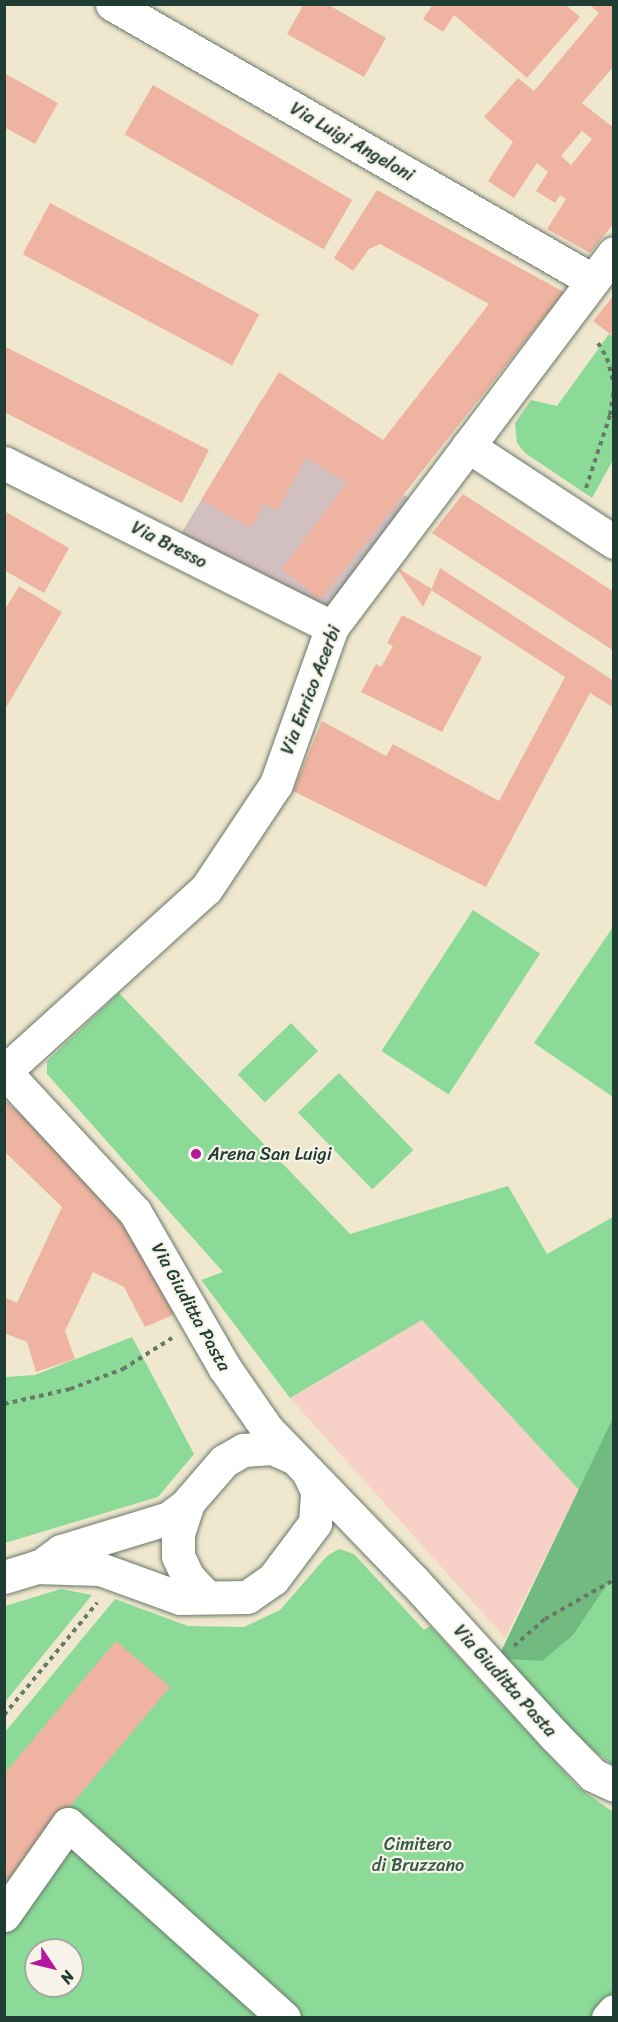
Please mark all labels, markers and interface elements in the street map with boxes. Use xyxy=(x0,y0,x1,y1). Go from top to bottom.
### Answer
street label: Via Luigi Angeloni xyxy=(286,98,418,186)
street label: Via Bresso xyxy=(127,517,211,573)
street label: Via Enrico Acerbi xyxy=(277,623,345,757)
place label: Arena San Luigi xyxy=(208,1143,332,1165)
marker: Arena San Luigi xyxy=(189,1147,203,1161)
street label: Via Giuditta Pasta xyxy=(147,1239,235,1375)
street label: Via Giuditta Pasta xyxy=(449,1620,561,1742)
park label: Cimitero di Bruzzano xyxy=(372,1834,464,1876)
north arrow xyxy=(24,1938,84,1998)
text: N xyxy=(52,1965,83,1990)

